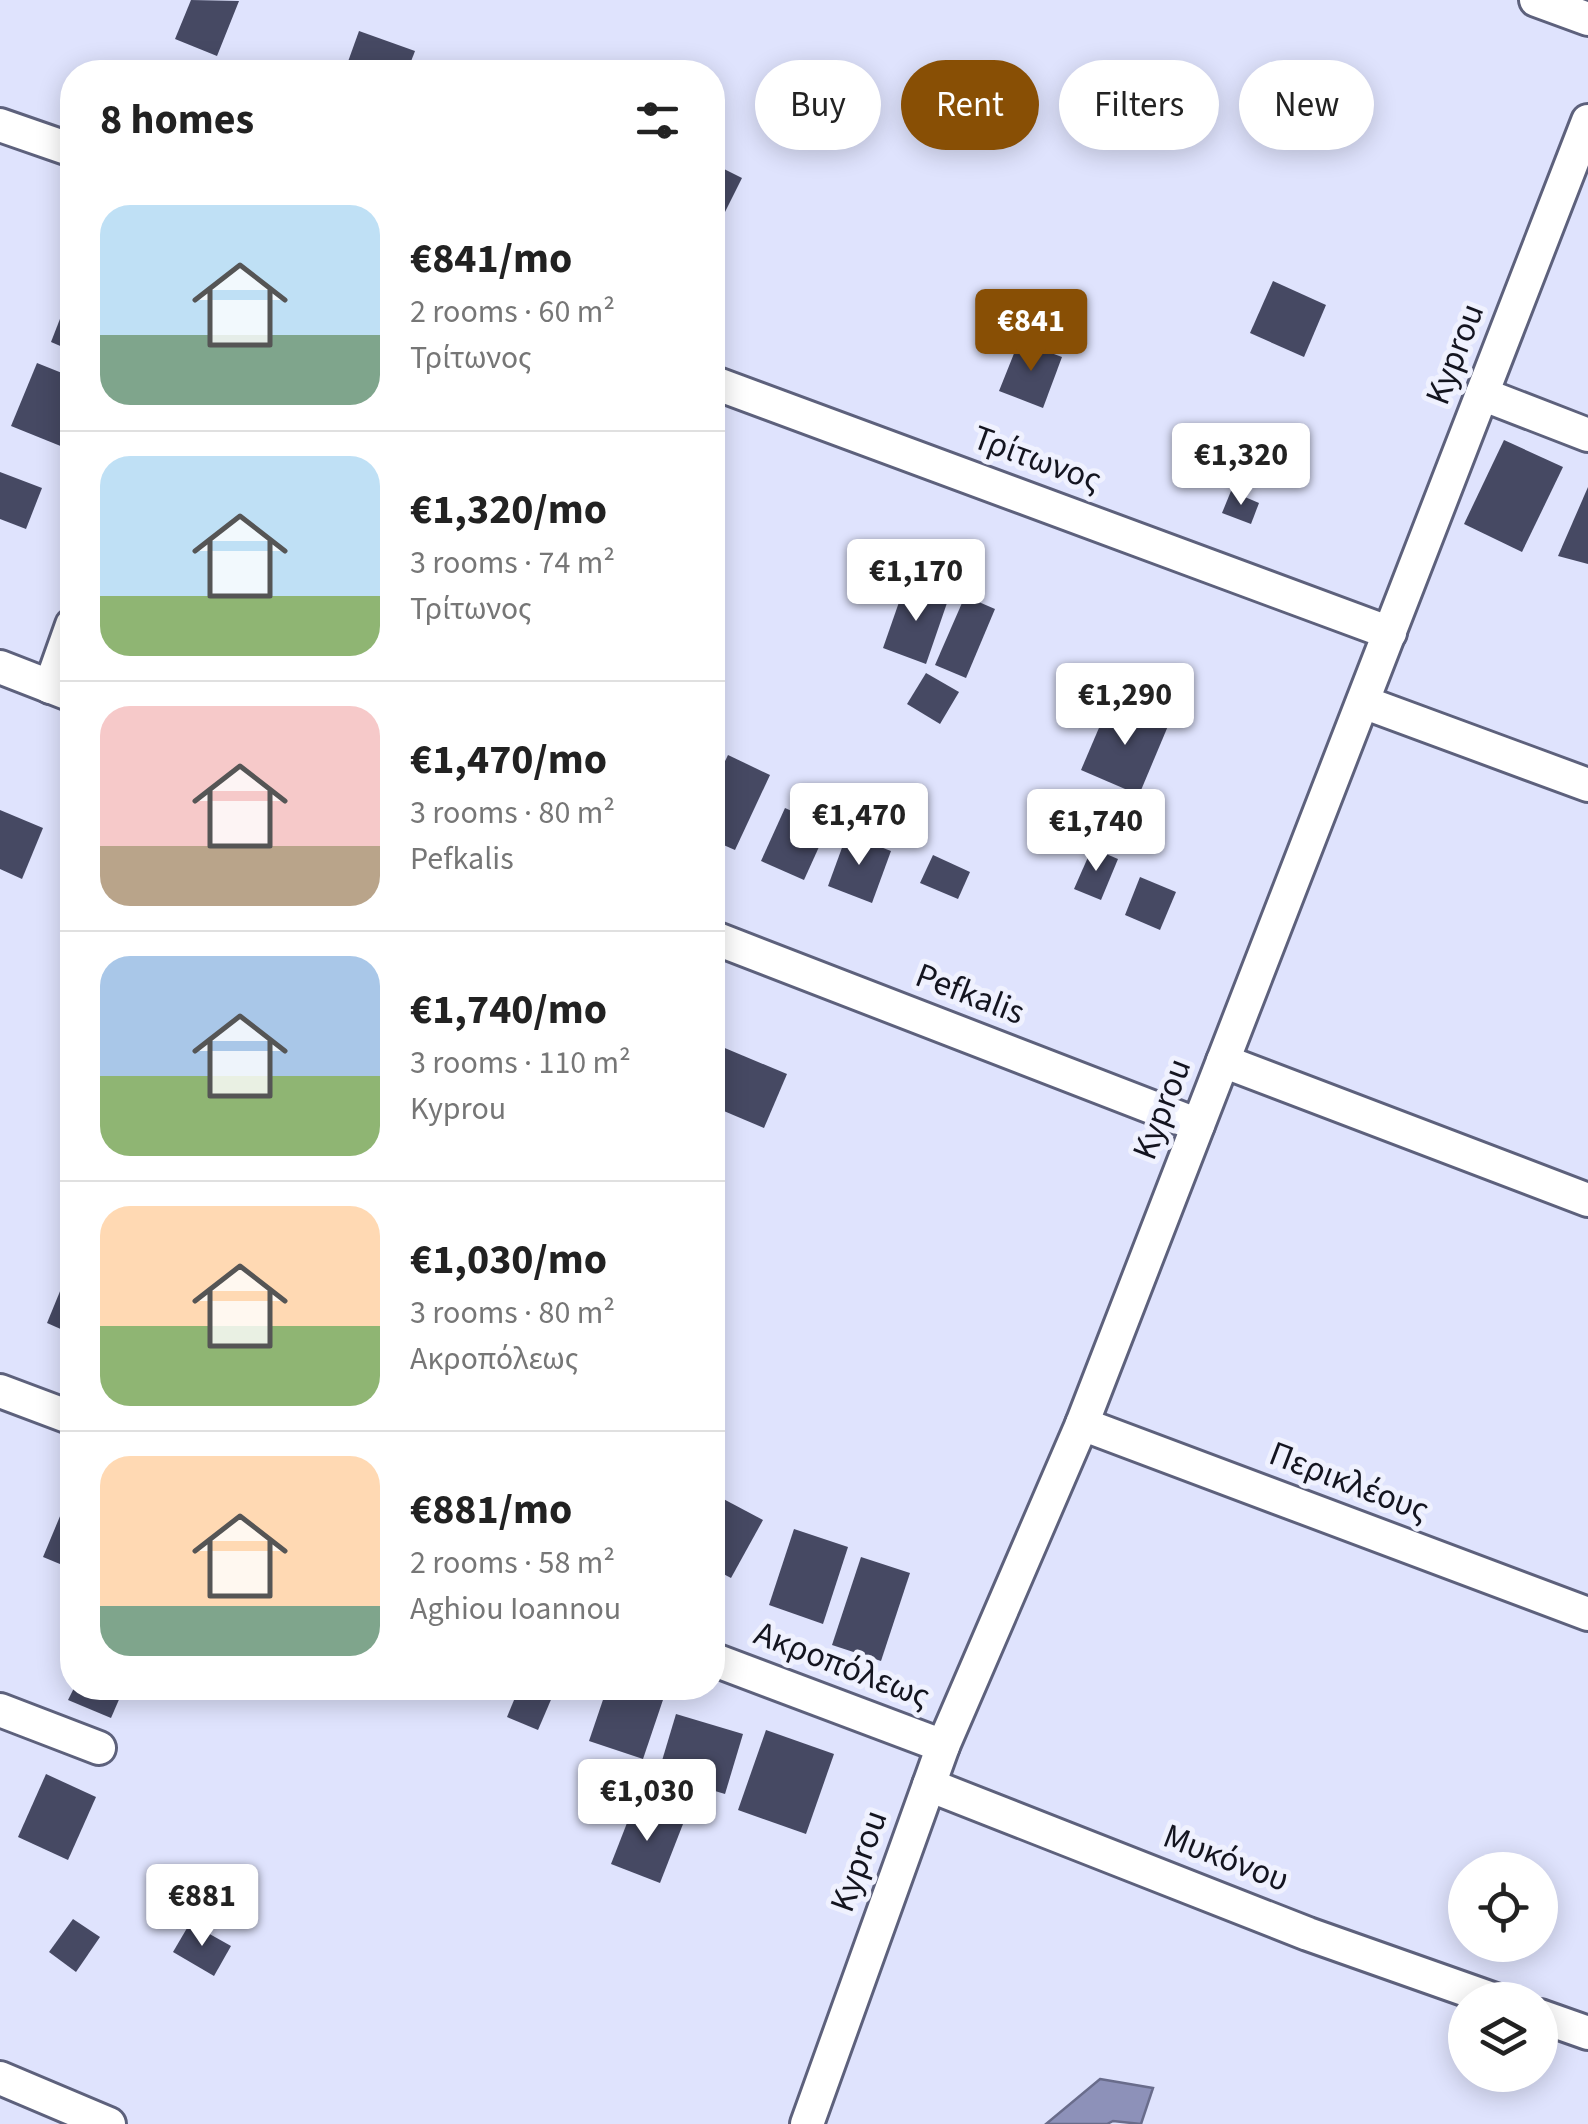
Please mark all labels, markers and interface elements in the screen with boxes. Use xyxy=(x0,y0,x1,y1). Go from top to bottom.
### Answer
chip: Buy xyxy=(755,60,881,150)
chip: Rent xyxy=(901,60,1039,150)
chip: Filters xyxy=(1059,60,1219,150)
chip: New xyxy=(1239,60,1374,150)
text: 8 homes xyxy=(100,90,254,150)
icon: filters xyxy=(630,93,685,148)
text: €841/mo xyxy=(410,229,572,289)
icon: home xyxy=(180,245,300,365)
text: 2 rooms · 60 m² xyxy=(410,289,615,335)
pin: €841 xyxy=(972,289,1090,374)
street label: Kyprou xyxy=(1413,296,1497,412)
text: €841 xyxy=(997,298,1065,344)
text: Τρίτωνος xyxy=(410,335,532,381)
street label: Τρίτωνος xyxy=(966,413,1108,505)
pin: €1,320 xyxy=(1160,423,1322,508)
text: €1,320 xyxy=(1194,432,1288,478)
text: €1,320/mo xyxy=(410,480,607,540)
icon: home xyxy=(180,496,300,616)
pin: €1,170 xyxy=(835,539,997,624)
text: 3 rooms · 74 m² xyxy=(410,540,615,586)
text: €1,170 xyxy=(869,548,963,594)
text: Τρίτωνος xyxy=(410,586,532,632)
pin: €1,290 xyxy=(1044,663,1206,748)
text: €1,290 xyxy=(1078,672,1172,718)
text: €1,470/mo xyxy=(410,730,607,790)
icon: home xyxy=(180,746,300,866)
pin: €1,470 xyxy=(778,783,940,868)
pin: €1,740 xyxy=(1015,789,1177,874)
text: 3 rooms · 80 m² xyxy=(410,790,615,836)
text: €1,470 xyxy=(812,792,906,838)
text: €1,740 xyxy=(1049,798,1143,844)
text: Pefkalis xyxy=(410,836,514,882)
street label: Pefkalis xyxy=(908,950,1032,1038)
text: €1,740/mo xyxy=(410,980,607,1040)
icon: home xyxy=(180,996,300,1116)
text: 3 rooms · 110 m² xyxy=(410,1040,631,1086)
street label: Kyprou xyxy=(1120,1051,1204,1167)
text: Kyprou xyxy=(410,1086,506,1132)
text: €1,030/mo xyxy=(410,1230,607,1290)
icon: home xyxy=(180,1246,300,1366)
text: 3 rooms · 80 m² xyxy=(410,1290,615,1336)
text: Ακροπόλεως xyxy=(410,1336,579,1382)
street label: Περικλέους xyxy=(1262,1429,1436,1535)
text: €881/mo xyxy=(410,1480,572,1540)
icon: home xyxy=(180,1496,300,1616)
text: 2 rooms · 58 m² xyxy=(410,1540,615,1586)
text: Aghiou Ioannou xyxy=(410,1586,621,1632)
street label: Ακροπόλεως xyxy=(747,1609,937,1721)
pin: €1,030 xyxy=(566,1759,728,1844)
text: €1,030 xyxy=(600,1768,694,1814)
street label: Kyprou xyxy=(818,1803,900,1919)
street label: Μυκόνου xyxy=(1156,1811,1296,1905)
map controls xyxy=(1448,1852,1558,2092)
button: locate xyxy=(1448,1852,1558,1962)
pin: €881 xyxy=(143,1864,261,1949)
text: €881 xyxy=(168,1873,236,1919)
button: layers xyxy=(1448,1982,1558,2092)

